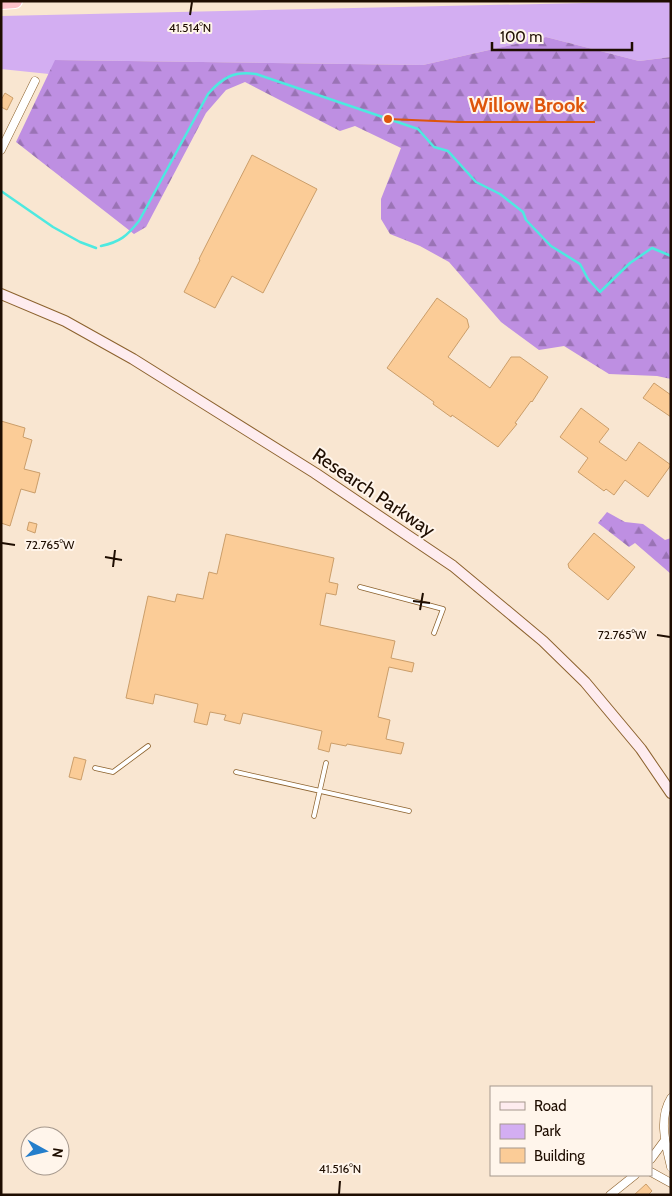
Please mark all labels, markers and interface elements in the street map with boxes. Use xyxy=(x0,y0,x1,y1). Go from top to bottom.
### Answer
text: 41.514°N xyxy=(169,20,211,35)
scale bar xyxy=(492,20,632,52)
text: 100 m xyxy=(500,28,542,46)
callout: Willow Brook xyxy=(459,87,595,122)
text: Willow Brook xyxy=(469,93,585,117)
street label: Research Parkway xyxy=(308,443,440,542)
text: 72.765°W xyxy=(26,537,75,552)
text: 72.765°W xyxy=(598,627,647,642)
legend xyxy=(490,1086,652,1176)
text: Road xyxy=(534,1097,567,1115)
text: Park xyxy=(534,1122,561,1140)
north arrow xyxy=(20,1126,70,1176)
text: N xyxy=(48,1147,67,1159)
text: Building xyxy=(534,1147,585,1165)
text: 41.516°N xyxy=(319,1161,361,1176)

